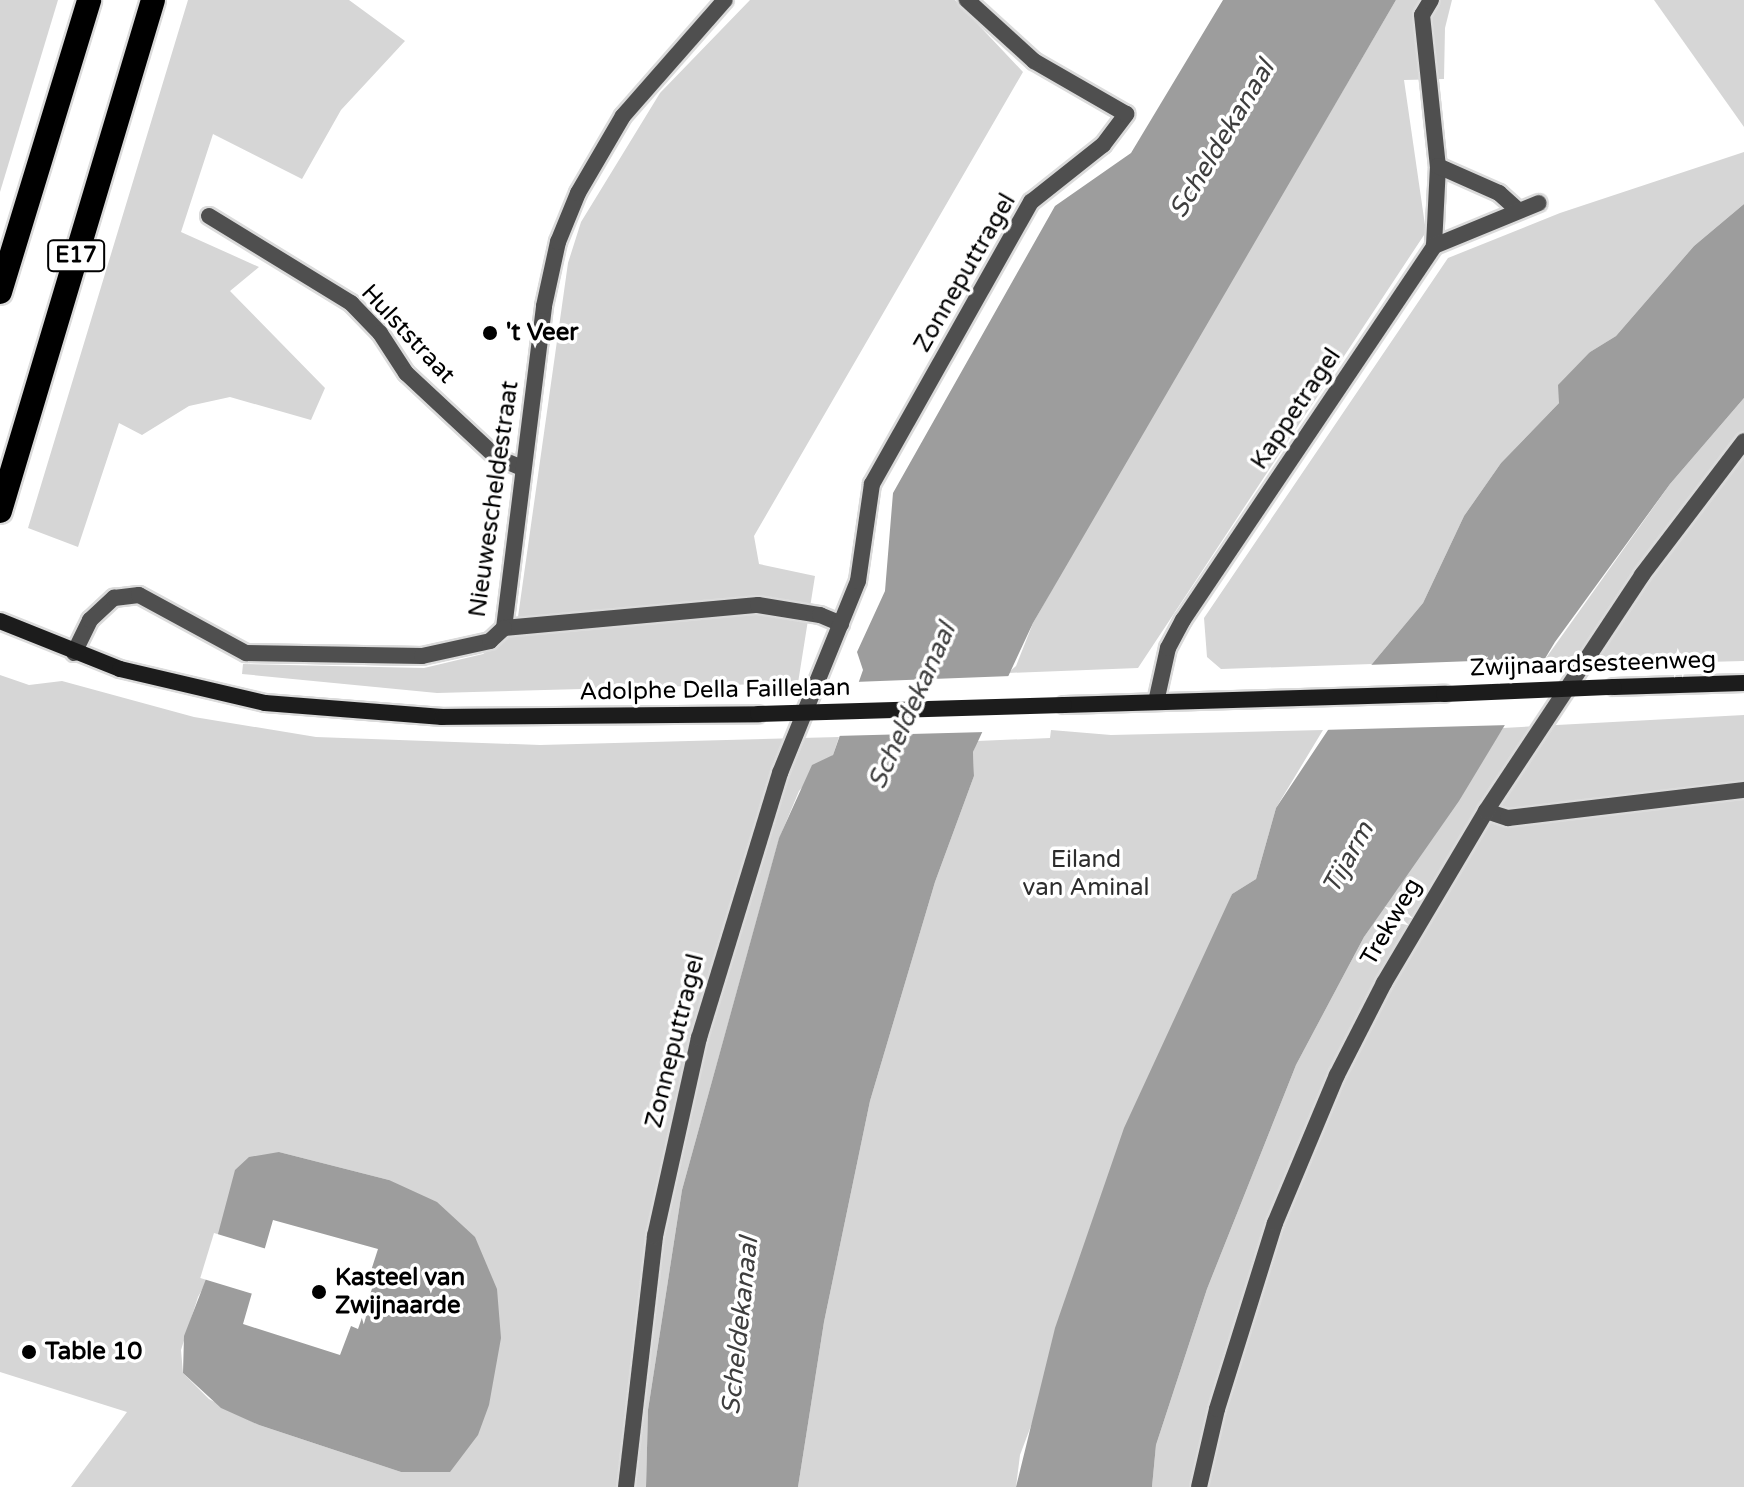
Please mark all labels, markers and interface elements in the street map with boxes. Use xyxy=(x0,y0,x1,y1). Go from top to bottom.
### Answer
water label: Scheldekanaal xyxy=(1163,55,1281,223)
street label: Zonneputtragel xyxy=(908,189,1022,357)
road number: E17 xyxy=(46,238,106,274)
street label: Hulststraat xyxy=(355,279,461,389)
place label: 't Veer xyxy=(506,319,578,347)
marker: 't Veer xyxy=(481,324,499,342)
street label: Kappetragel xyxy=(1245,343,1347,475)
street label: Nieuwescheldestraat xyxy=(463,379,525,619)
water label: Scheldekanaal xyxy=(862,618,962,794)
street label: Zwijnaardsesteenweg xyxy=(1469,645,1717,683)
street label: Adolphe Della Faillelaan xyxy=(579,673,851,707)
water label: Tijarm xyxy=(1316,817,1380,899)
park label: Eiland van Aminal xyxy=(1023,846,1149,902)
street label: Trekweg xyxy=(1354,873,1428,971)
street label: Zonneputtragel xyxy=(639,951,711,1131)
water label: Scheldekanaal xyxy=(715,1236,765,1416)
place label: Kasteel van Zwijnaarde xyxy=(335,1264,465,1320)
marker: Kasteel van Zwijnaarde xyxy=(310,1283,328,1301)
place label: Table 10 xyxy=(45,1338,142,1366)
marker: Table 10 xyxy=(20,1343,38,1361)

